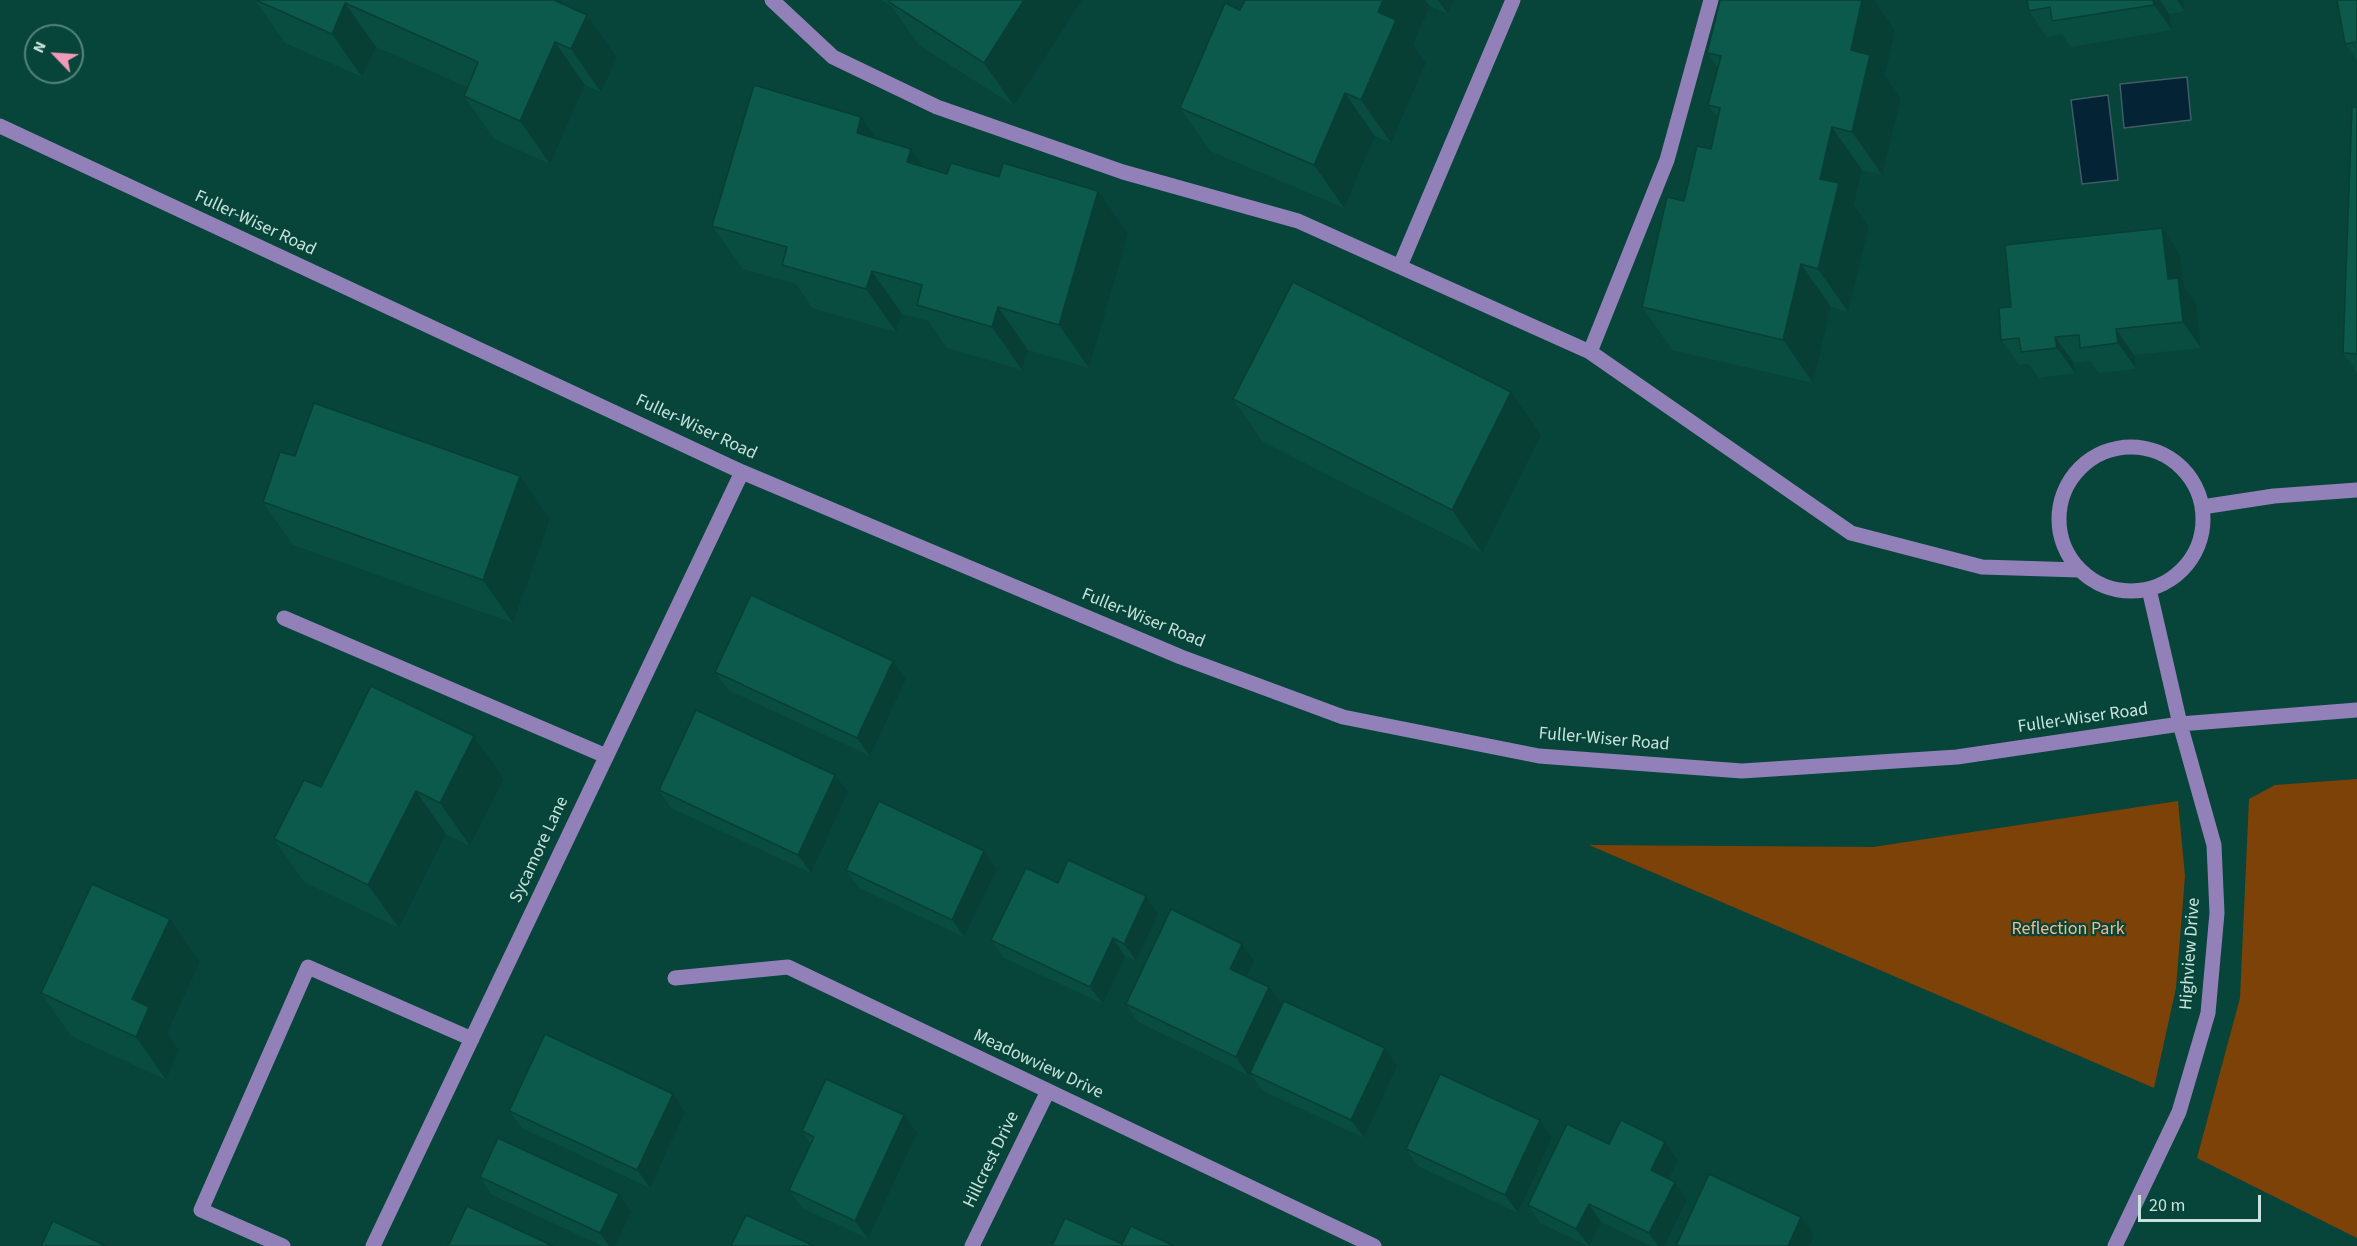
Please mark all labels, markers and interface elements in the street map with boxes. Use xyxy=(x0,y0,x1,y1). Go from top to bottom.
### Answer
north arrow xyxy=(24,24,84,84)
text: N xyxy=(27,38,52,57)
street label: Fuller-Wiser Road xyxy=(191,186,319,262)
street label: Fuller-Wiser Road xyxy=(632,390,760,466)
street label: Fuller-Wiser Road xyxy=(1078,584,1208,654)
street label: Fuller-Wiser Road xyxy=(2017,699,2149,739)
street label: Fuller-Wiser Road xyxy=(1538,724,1670,756)
street label: Sycamore Lane xyxy=(506,793,574,907)
street label: Highview Drive xyxy=(2176,897,2206,1011)
park label: Reflection Park xyxy=(2011,919,2125,941)
street label: Meadowview Drive xyxy=(970,1025,1106,1105)
street label: Hillcrest Drive xyxy=(959,1108,1025,1212)
scale bar xyxy=(2141,1183,2264,1221)
text: 20 m xyxy=(2149,1193,2185,1218)

